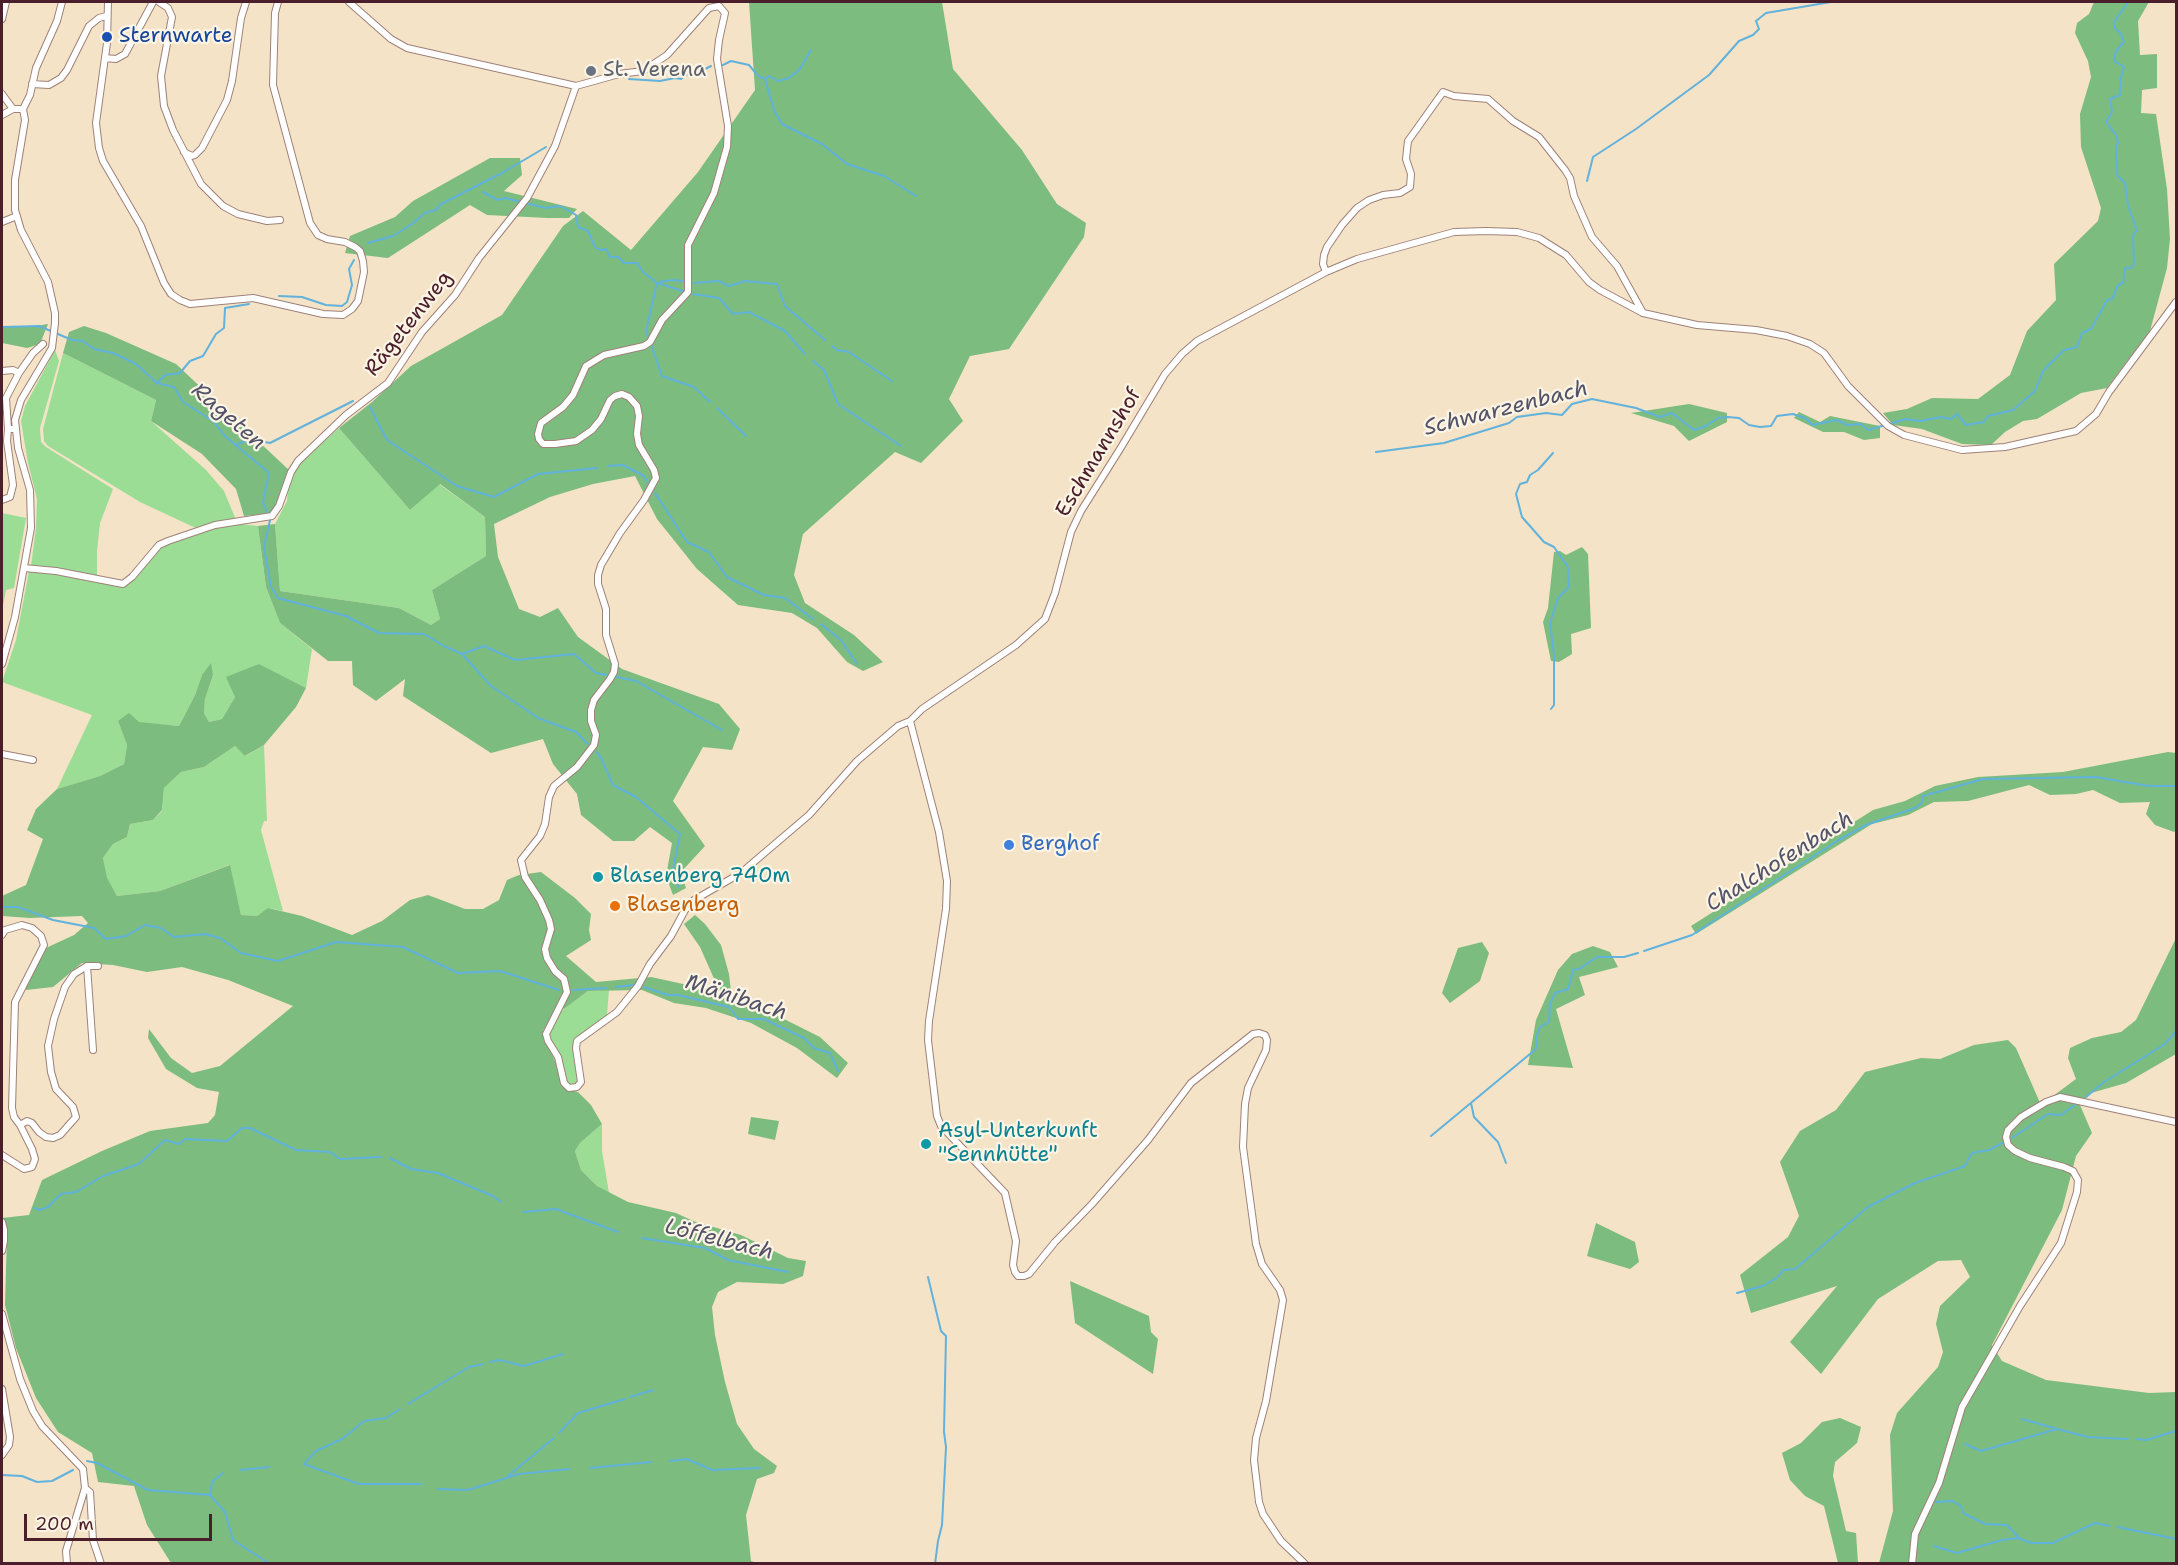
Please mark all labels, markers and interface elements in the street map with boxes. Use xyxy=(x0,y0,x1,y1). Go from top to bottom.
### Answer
place label: Sternwarte xyxy=(119,24,233,50)
marker: Sternwarte xyxy=(100,30,114,44)
place label: St. Verena xyxy=(603,58,706,84)
marker: St. Verena xyxy=(584,64,598,78)
street label: Rägetenweg xyxy=(360,266,458,382)
water label: Schwarzenbach xyxy=(1421,376,1591,442)
water label: Rageten xyxy=(186,378,270,456)
street label: Eschmannshof xyxy=(1051,384,1147,522)
water label: Chalchofenbach xyxy=(1701,806,1859,918)
place label: Berghof xyxy=(1021,832,1100,858)
marker: Berghof xyxy=(1002,838,1016,852)
place label: Blasenberg 740m xyxy=(610,864,790,890)
marker: Blasenberg 740m xyxy=(591,870,605,884)
place label: Blasenberg xyxy=(627,893,739,919)
marker: Blasenberg xyxy=(608,899,622,913)
water label: Mänibach xyxy=(682,969,790,1027)
place label: Asyl-Unterkunft "Sennhütte" xyxy=(938,1119,1098,1169)
marker: Asyl-Unterkunft "Sennhütte" xyxy=(919,1137,933,1151)
water label: Löffelbach xyxy=(662,1214,776,1266)
scale bar xyxy=(27,1502,214,1540)
text: 200 m xyxy=(35,1512,94,1536)

